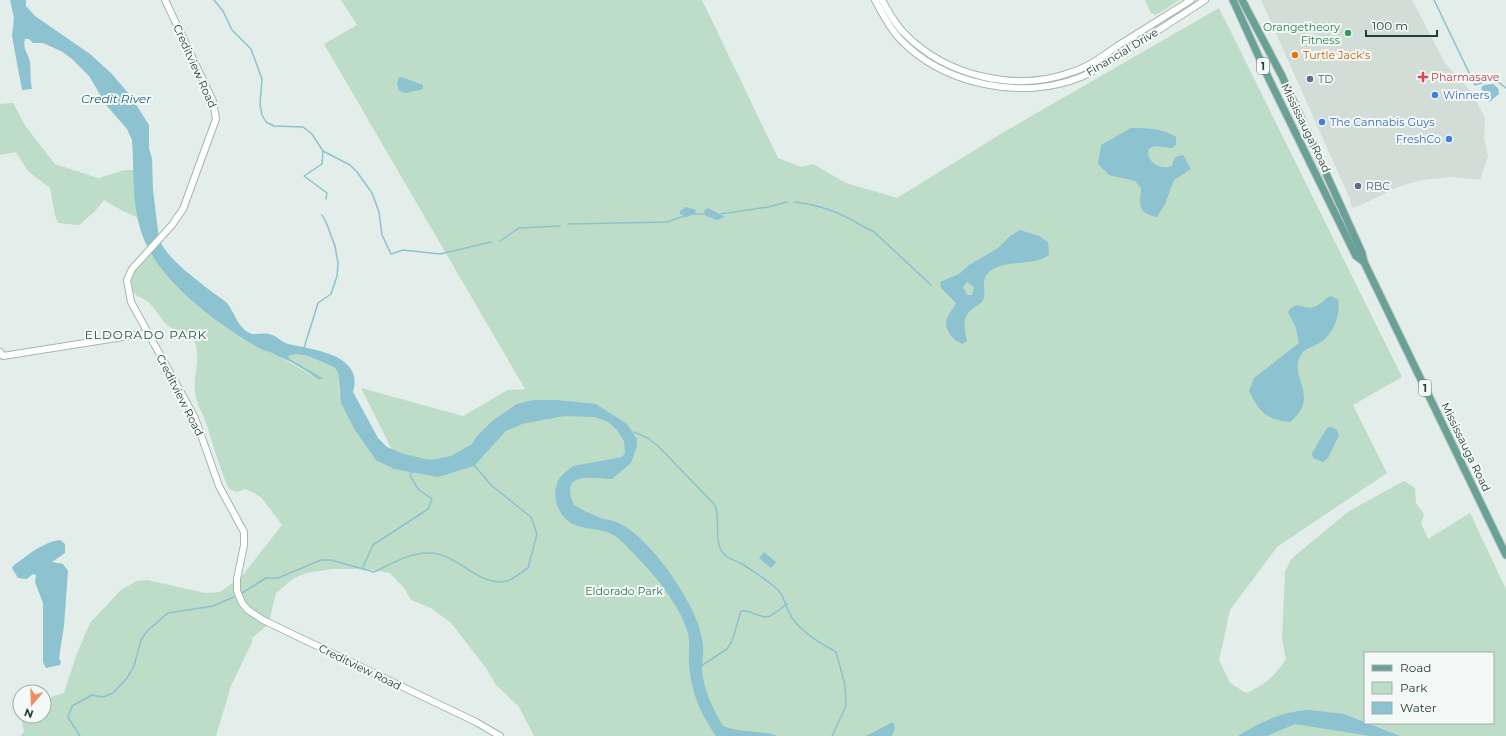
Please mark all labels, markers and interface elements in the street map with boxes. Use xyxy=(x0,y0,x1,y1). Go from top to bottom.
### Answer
scale bar xyxy=(1366,12,1437,38)
text: 100 m xyxy=(1372,18,1408,33)
place label: Orangetheory Fitness xyxy=(1263,20,1341,47)
street label: Creditview Road xyxy=(170,22,220,110)
street label: Financial Drive xyxy=(1083,25,1161,79)
marker: Orangetheory Fitness xyxy=(1343,28,1353,38)
place label: Turtle Jack's xyxy=(1303,48,1371,62)
marker: Turtle Jack's xyxy=(1290,50,1300,60)
road number: 1 xyxy=(1257,58,1269,74)
place label: Pharmasave xyxy=(1431,70,1500,84)
place label: TD xyxy=(1318,72,1333,86)
marker: Pharmasave xyxy=(1418,72,1428,82)
marker: TD xyxy=(1305,74,1315,84)
street label: Mississauga Road xyxy=(1278,81,1334,175)
place label: Winners xyxy=(1443,88,1490,102)
marker: Winners xyxy=(1430,90,1440,100)
water label: Credit River xyxy=(81,91,151,106)
place label: The Cannabis Guys xyxy=(1330,115,1435,129)
marker: The Cannabis Guys xyxy=(1317,117,1327,127)
place label: FreshCo xyxy=(1396,132,1441,146)
marker: FreshCo xyxy=(1444,134,1454,144)
place label: RBC xyxy=(1366,179,1390,193)
marker: RBC xyxy=(1353,181,1363,191)
district label: ELDORADO PARK xyxy=(85,327,207,342)
street label: Creditview Road xyxy=(153,352,207,438)
road number: 1 xyxy=(1419,380,1431,396)
street label: Mississauga Road xyxy=(1438,400,1494,494)
park label: Eldorado Park xyxy=(585,584,663,598)
street label: Creditview Road xyxy=(316,641,404,693)
legend xyxy=(1364,652,1494,724)
text: Road xyxy=(1400,660,1431,675)
text: Park xyxy=(1400,680,1428,695)
north arrow xyxy=(12,684,52,724)
text: Water xyxy=(1400,700,1437,715)
text: N xyxy=(22,705,35,722)

